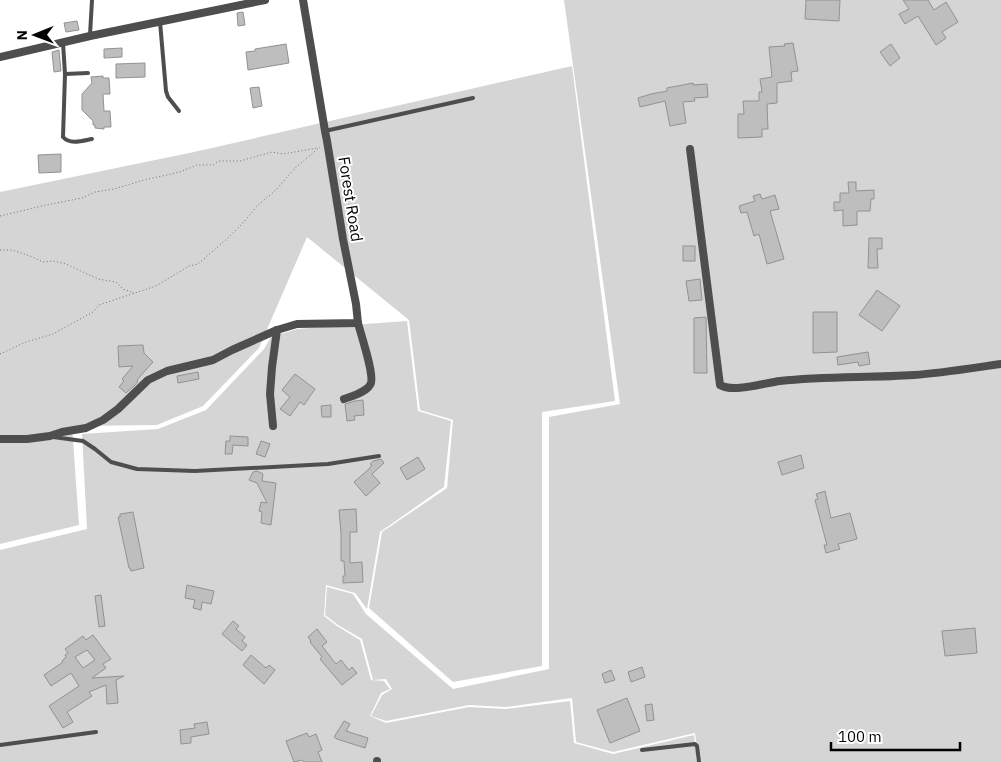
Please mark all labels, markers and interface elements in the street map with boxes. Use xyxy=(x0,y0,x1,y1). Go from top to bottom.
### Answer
north arrow xyxy=(10,10,60,60)
text: N xyxy=(13,30,31,40)
street label: Forest Road xyxy=(334,155,368,243)
scale bar xyxy=(831,720,960,752)
text: 100 m xyxy=(838,727,882,746)

